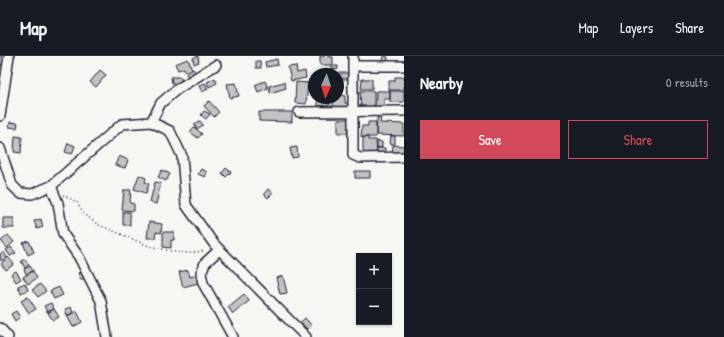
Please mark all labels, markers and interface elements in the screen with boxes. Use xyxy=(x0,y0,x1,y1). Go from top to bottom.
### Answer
text: Map xyxy=(20,15,47,41)
text: Map xyxy=(578,18,598,37)
text: Layers xyxy=(620,18,653,37)
text: Share xyxy=(675,18,704,37)
north arrow xyxy=(308,68,344,104)
text: Nearby xyxy=(420,71,463,94)
text: 0 results xyxy=(666,73,708,91)
button: Save xyxy=(420,120,560,159)
button: Share xyxy=(568,120,708,159)
map controls xyxy=(356,253,392,325)
button: + xyxy=(356,253,392,289)
button: − xyxy=(356,289,392,325)

